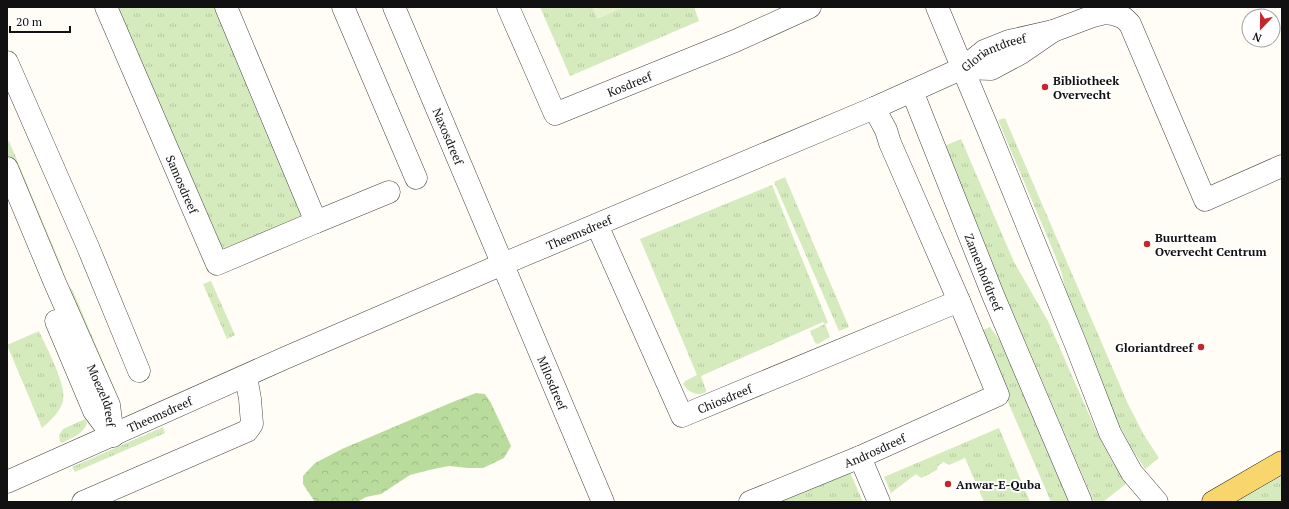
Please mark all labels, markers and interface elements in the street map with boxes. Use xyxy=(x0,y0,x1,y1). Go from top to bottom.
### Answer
scale bar xyxy=(10,8,70,34)
north arrow xyxy=(1241,8,1281,48)
text: 20 m xyxy=(16,14,43,29)
text: N xyxy=(1250,29,1264,45)
street label: Gloriantdreef xyxy=(958,30,1028,74)
street label: Kosdreef xyxy=(605,68,654,100)
place label: Bibliotheek Overvecht xyxy=(1053,73,1119,102)
marker: Bibliotheek Overvecht xyxy=(1040,82,1050,92)
street label: Naxosdreef xyxy=(430,105,467,167)
street label: Samosdreef xyxy=(163,153,202,217)
street label: Theemsdreef xyxy=(544,211,615,253)
place label: Buurtteam Overvecht Centrum xyxy=(1155,230,1267,259)
street label: Zamenhofdreef xyxy=(962,231,1007,314)
marker: Buurtteam Overvecht Centrum xyxy=(1142,239,1152,249)
place label: Gloriantdreef xyxy=(1115,340,1195,355)
marker: Gloriantdreef xyxy=(1196,342,1206,352)
street label: Milosdreef xyxy=(535,354,571,413)
street label: Moezeldreef xyxy=(84,362,119,429)
street label: Chiosdreef xyxy=(695,380,755,416)
street label: Theemsdreef xyxy=(125,393,195,435)
street label: Androsdreef xyxy=(842,430,909,470)
place label: Anwar-E-Quba xyxy=(956,477,1041,492)
marker: Anwar-E-Quba xyxy=(943,479,953,489)

